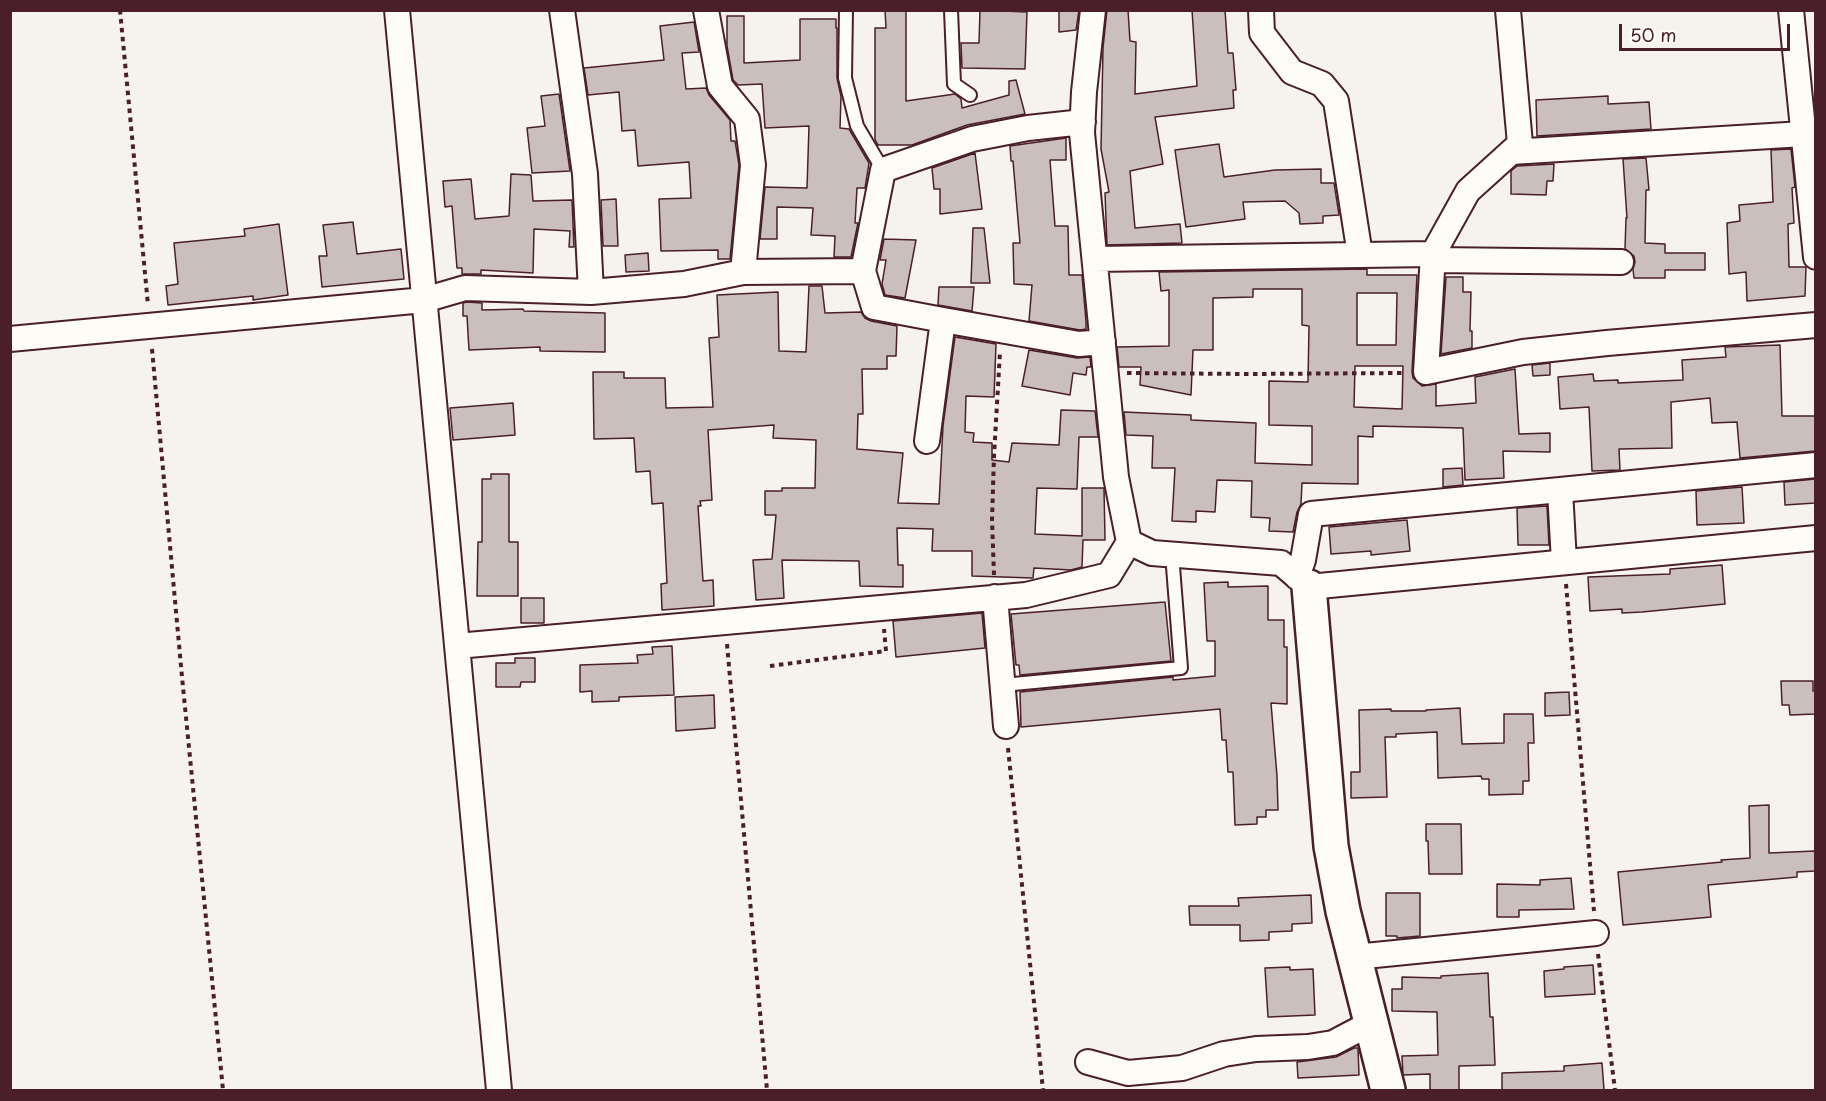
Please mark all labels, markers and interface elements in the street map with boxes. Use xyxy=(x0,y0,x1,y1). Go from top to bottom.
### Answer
scale bar xyxy=(1622,12,1793,50)
text: 50 m xyxy=(1630,21,1677,48)

